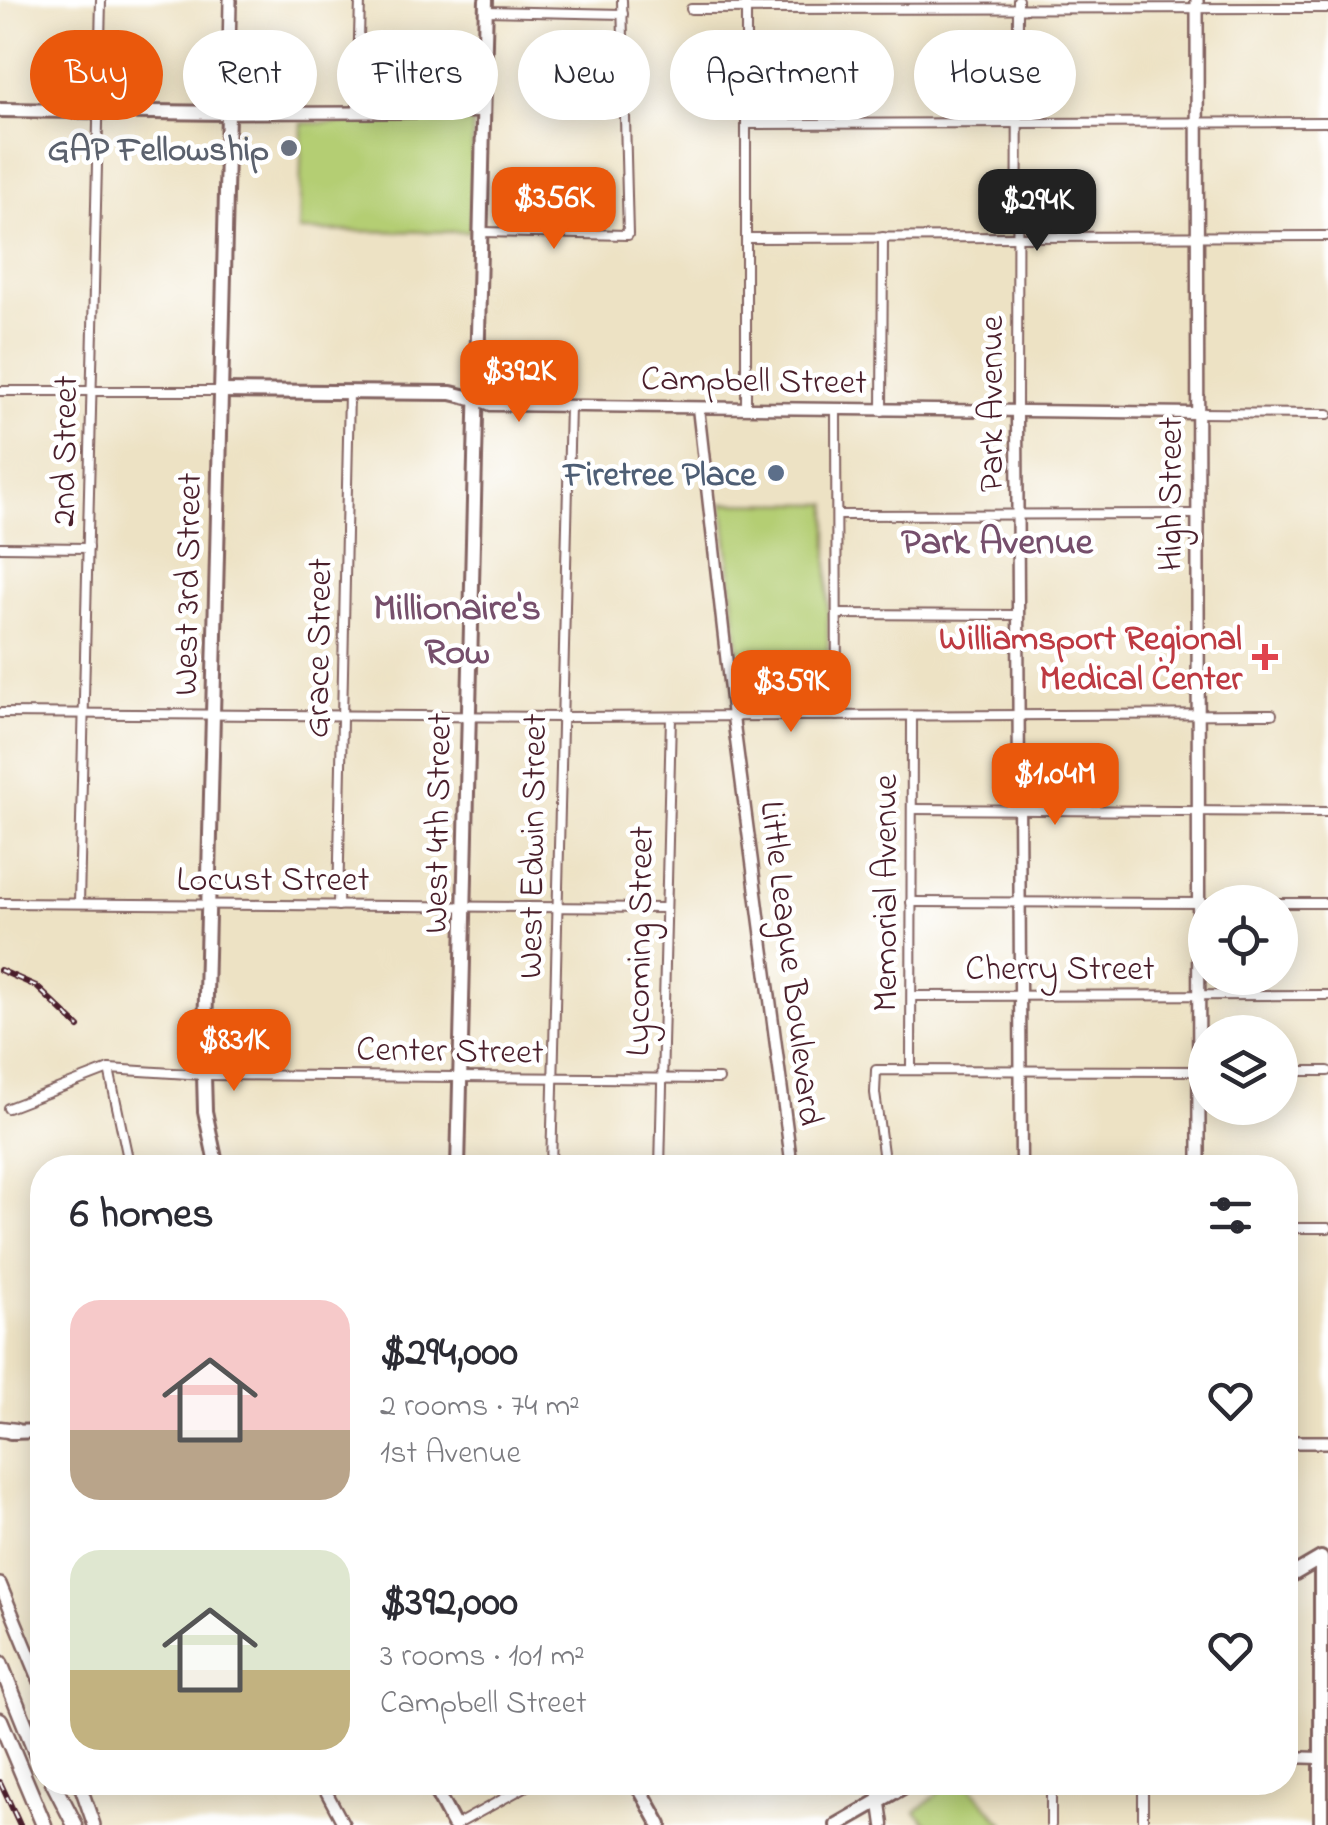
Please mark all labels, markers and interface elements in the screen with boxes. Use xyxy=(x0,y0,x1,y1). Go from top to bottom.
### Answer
chip: Buy xyxy=(30,30,163,120)
chip: Rent xyxy=(183,30,317,120)
chip: Filters xyxy=(337,30,498,120)
chip: New xyxy=(518,30,650,120)
chip: Apartment xyxy=(670,30,894,120)
chip: House xyxy=(914,30,1076,120)
place label: GAP Fellowship xyxy=(48,126,269,177)
marker: GAP Fellowship xyxy=(278,137,300,159)
pin: $356K xyxy=(484,167,624,252)
pin: $294K xyxy=(967,169,1107,254)
text: $356K xyxy=(514,176,594,223)
text: $294K xyxy=(1000,178,1074,225)
street label: Park Avenue xyxy=(968,315,1019,492)
pin: $392K xyxy=(449,340,589,425)
text: $392K xyxy=(482,349,556,396)
street label: Campbell Street xyxy=(640,355,868,410)
street label: 2nd Street xyxy=(40,375,93,527)
street label: High Street xyxy=(1147,416,1198,571)
place label: Firetree Place xyxy=(562,451,757,502)
marker: Firetree Place xyxy=(765,462,787,484)
street label: West 3rd Street xyxy=(162,472,217,696)
district label: Park Avenue xyxy=(901,516,1094,572)
street label: Grace Street xyxy=(293,557,348,738)
district label: Millionaire's Row xyxy=(373,582,541,682)
place label: Williamsport Regional Medical Center xyxy=(939,615,1243,706)
marker: Williamsport Regional Medical Center xyxy=(1252,644,1278,670)
pin: $359K xyxy=(721,650,861,735)
text: $359K xyxy=(753,659,829,706)
street label: West 4th Street xyxy=(412,712,467,934)
street label: West Edwin Street xyxy=(507,713,562,979)
pin: $1.04M xyxy=(974,743,1136,828)
text: $1.04M xyxy=(1014,752,1096,799)
street label: Memorial Avenue xyxy=(862,774,913,1012)
street label: Little League Boulevard xyxy=(744,798,835,1129)
street label: Lycoming Street xyxy=(614,825,669,1057)
street label: Locust Street xyxy=(176,856,370,907)
map controls xyxy=(1188,885,1298,1125)
button: locate xyxy=(1188,885,1298,995)
street label: Cherry Street xyxy=(965,945,1155,996)
pin: $831K xyxy=(164,1009,304,1094)
button: layers xyxy=(1188,1015,1298,1125)
text: $831K xyxy=(199,1018,269,1065)
street label: Center Street xyxy=(356,1025,544,1080)
text: 6 homes xyxy=(70,1185,214,1246)
icon: filters xyxy=(1203,1188,1258,1243)
text: $294,000 xyxy=(380,1323,518,1384)
icon: home xyxy=(150,1340,270,1460)
icon: heart xyxy=(1203,1373,1258,1428)
text: 2 rooms · 74 m² xyxy=(380,1384,580,1431)
text: 1st Avenue xyxy=(380,1431,521,1478)
text: $392,000 xyxy=(380,1573,518,1634)
icon: home xyxy=(150,1590,270,1710)
icon: heart xyxy=(1203,1623,1258,1678)
text: 3 rooms · 101 m² xyxy=(380,1634,585,1681)
text: Campbell Street xyxy=(380,1681,587,1728)

